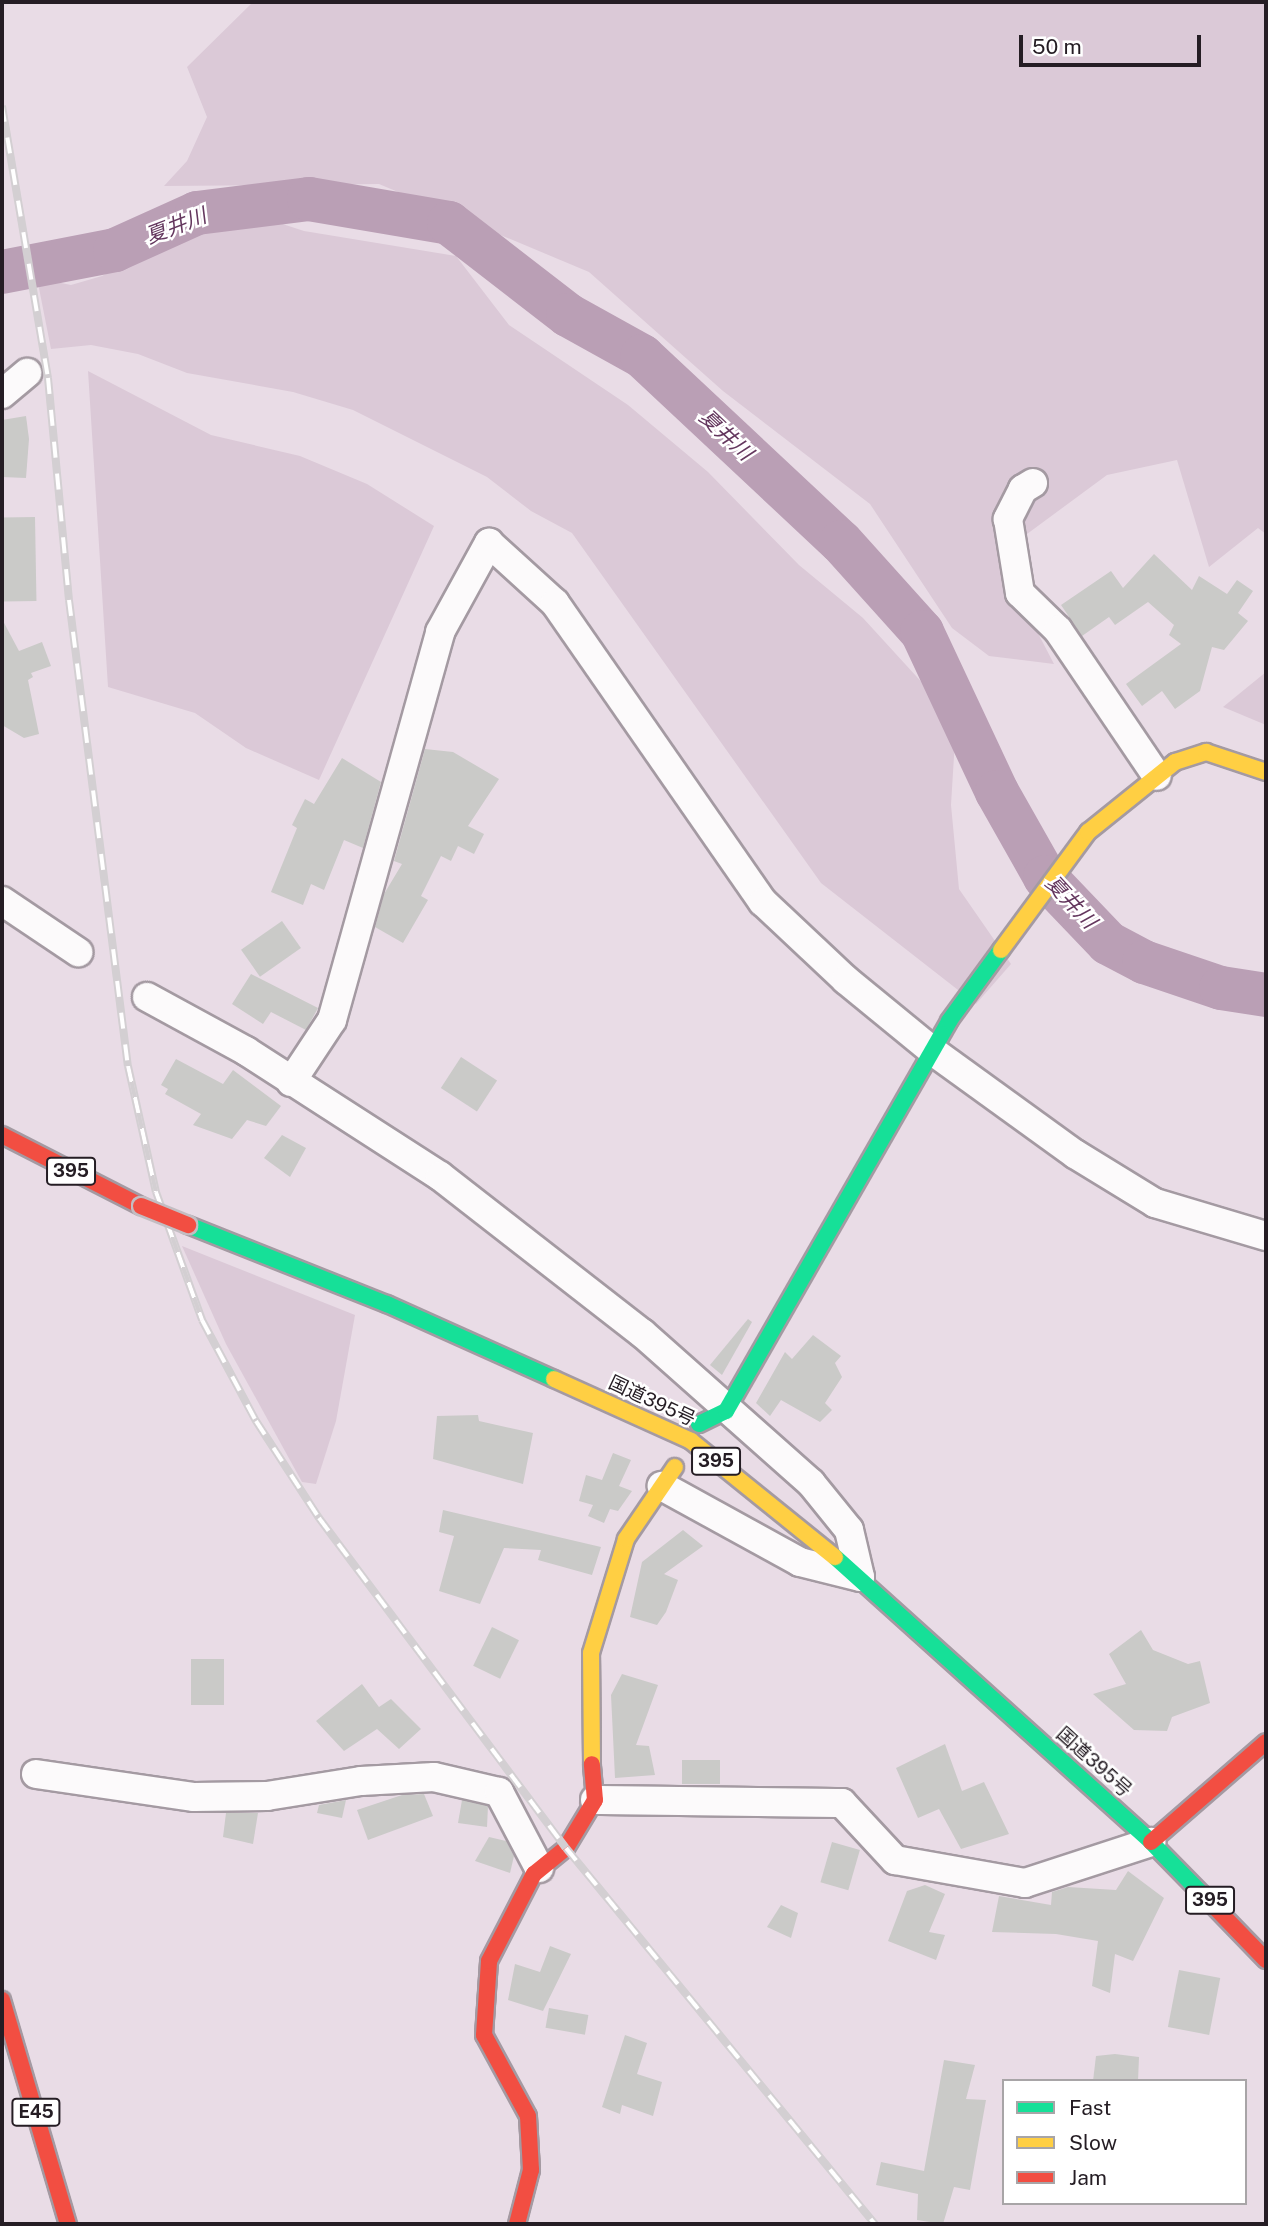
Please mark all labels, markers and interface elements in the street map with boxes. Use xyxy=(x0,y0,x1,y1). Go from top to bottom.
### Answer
scale bar xyxy=(1023,21,1205,65)
text: 50 m xyxy=(1032,34,1082,59)
water label: 夏井川 xyxy=(142,203,210,249)
water label: 夏井川 xyxy=(694,404,758,466)
water label: 夏井川 xyxy=(1040,870,1102,934)
road number: 395 xyxy=(45,1156,97,1186)
street label: 国道395号 xyxy=(605,1371,699,1431)
road number: 395 xyxy=(690,1446,742,1476)
street label: 国道395号 xyxy=(1052,1722,1136,1802)
road number: 395 xyxy=(1184,1886,1236,1914)
legend xyxy=(1002,2079,1247,2205)
text: Fast xyxy=(1069,2095,1111,2120)
road number: E45 xyxy=(10,2098,62,2126)
text: Slow xyxy=(1069,2130,1117,2155)
text: Jam xyxy=(1069,2165,1107,2190)

